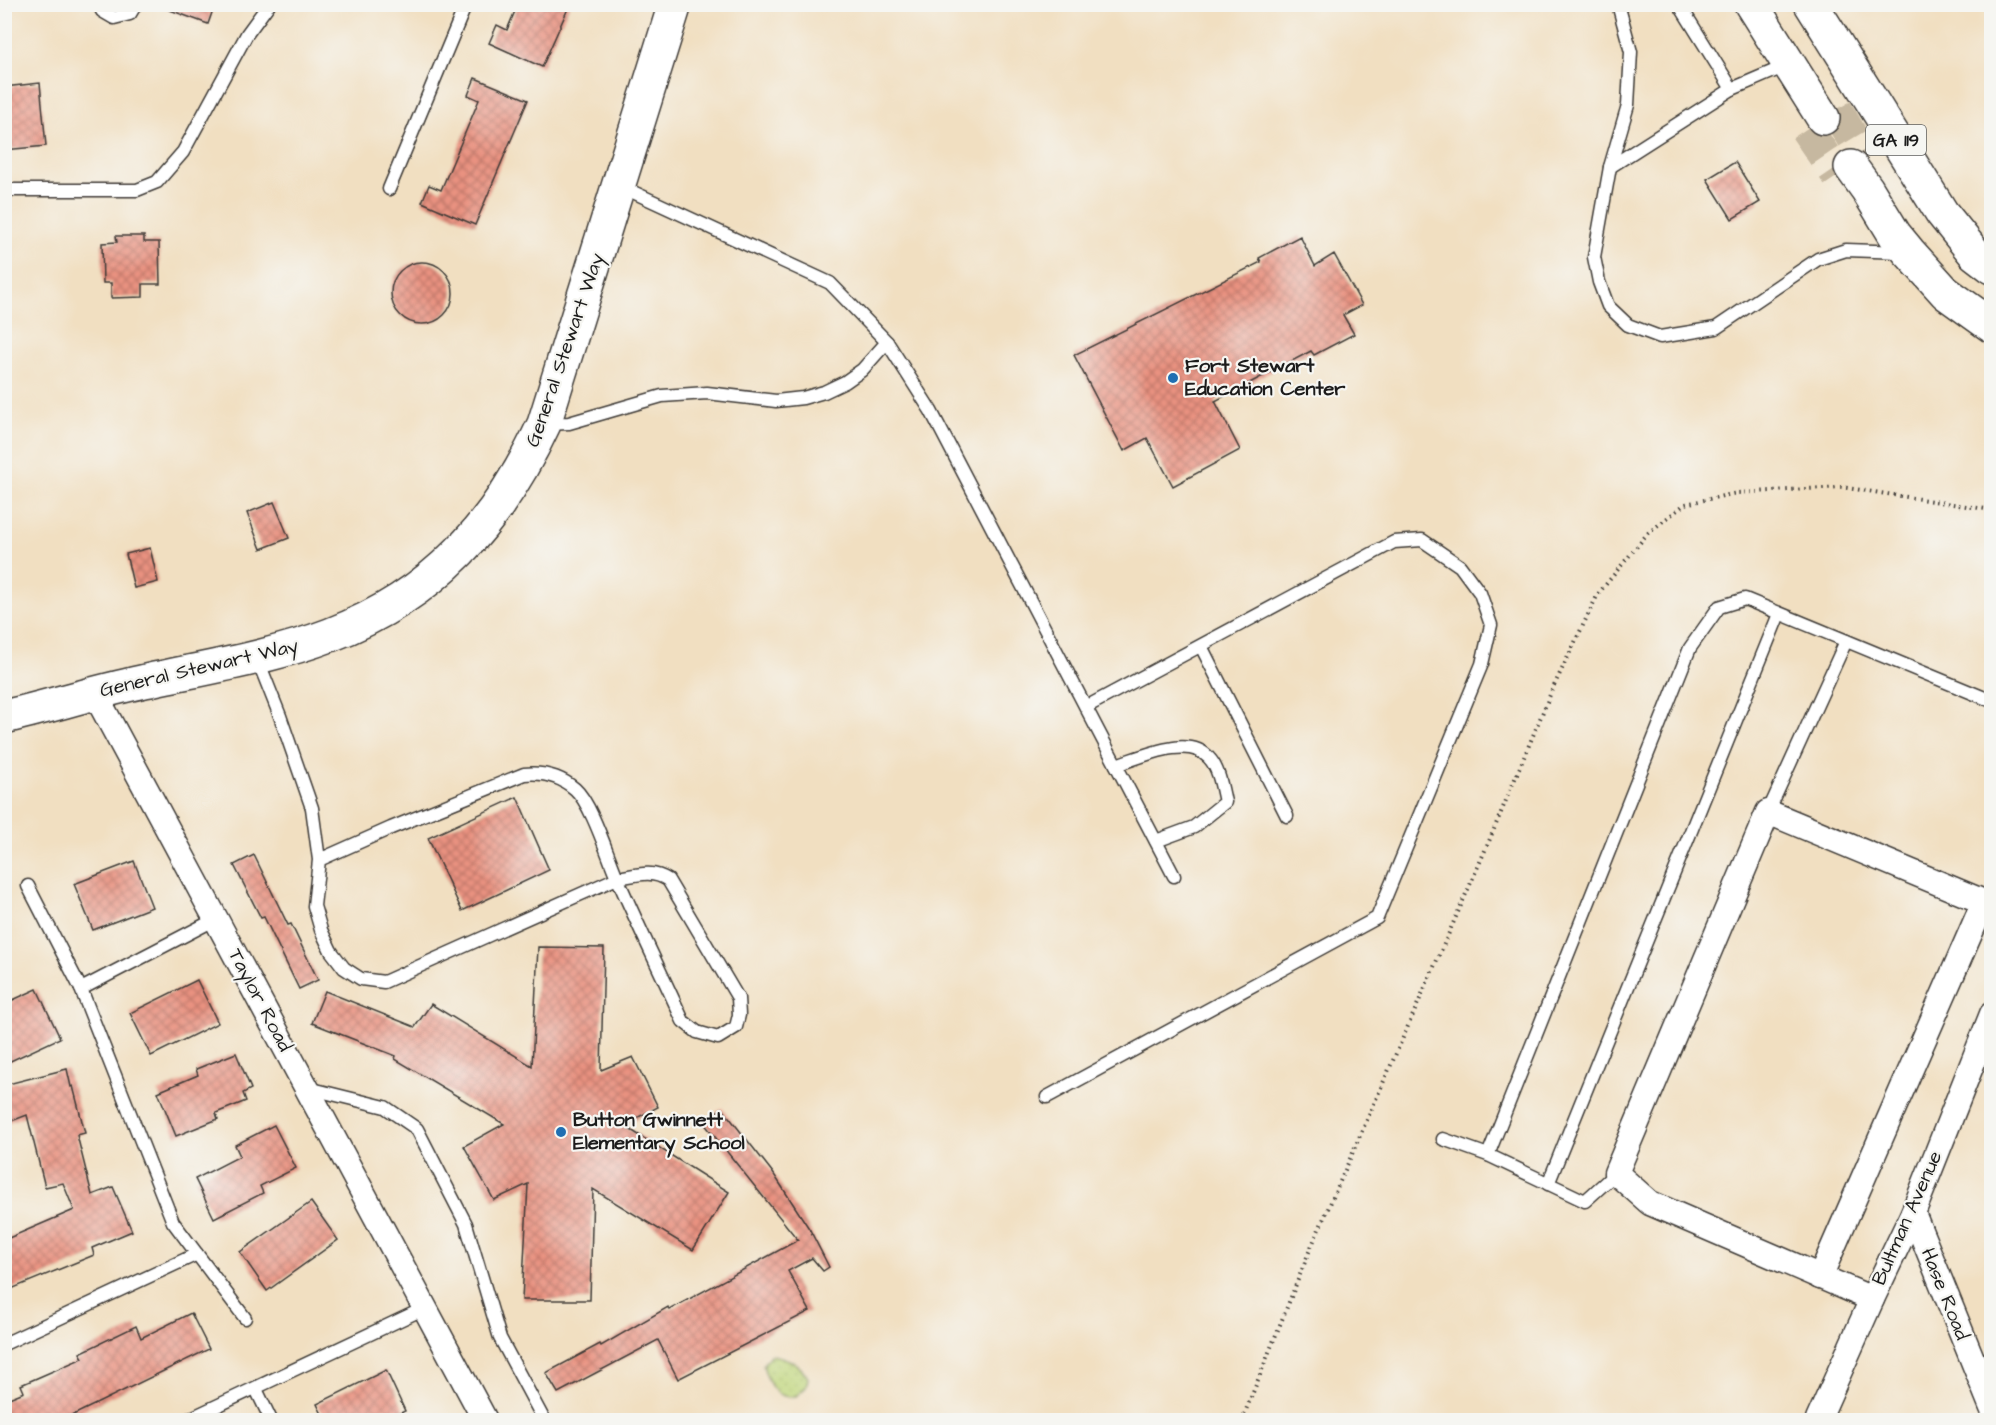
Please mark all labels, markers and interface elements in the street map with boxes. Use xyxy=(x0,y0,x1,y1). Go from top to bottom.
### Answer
road number: GA 119 xyxy=(1866,125,1926,155)
street label: General Stewart Way xyxy=(519,249,612,451)
place label: Fort Stewart Education Center xyxy=(1185,352,1346,403)
marker: Fort Stewart Education Center xyxy=(1166,371,1180,385)
street label: General Stewart Way xyxy=(97,632,301,705)
street label: Taylor Road xyxy=(220,944,299,1057)
place label: Button Gwinnett Elementary School xyxy=(573,1106,745,1158)
marker: Button Gwinnett Elementary School xyxy=(554,1125,568,1139)
street label: Bultman Avenue xyxy=(1865,1146,1949,1290)
street label: Hase Road xyxy=(1914,1244,1976,1344)

